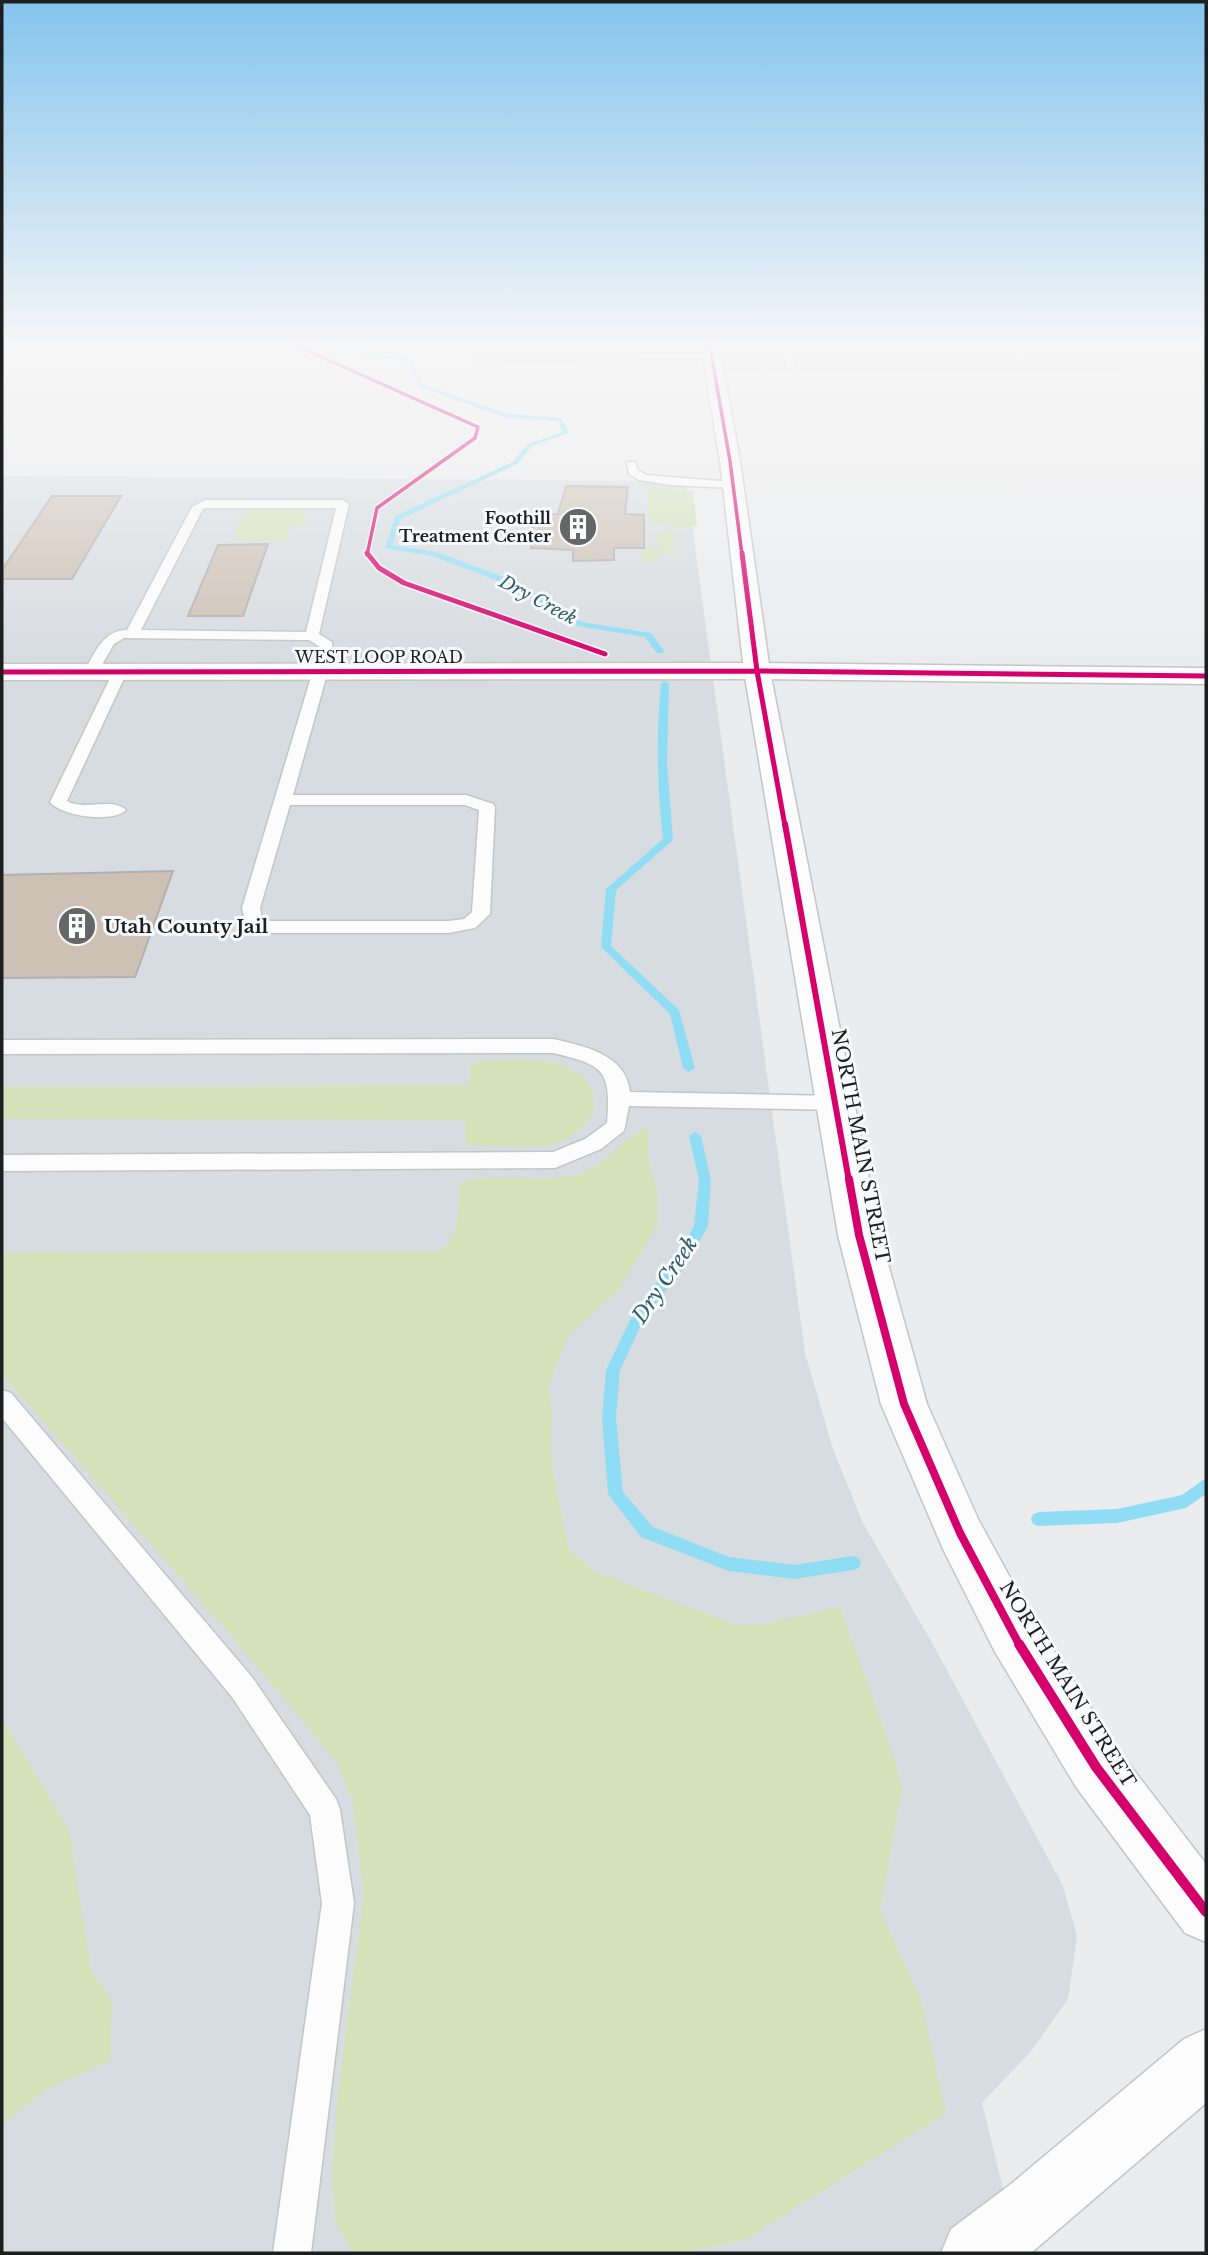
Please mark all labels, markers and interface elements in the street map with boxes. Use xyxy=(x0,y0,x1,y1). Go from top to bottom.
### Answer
building icon: Foothill Treatment Center xyxy=(557,506,599,548)
place label: Foothill Treatment Center xyxy=(399,508,551,546)
water label: Dry Creek xyxy=(495,570,580,630)
street label: WEST LOOP ROAD xyxy=(294,647,463,667)
building icon: Utah County Jail xyxy=(56,905,98,947)
place label: Utah County Jail xyxy=(104,915,269,938)
street label: NORTH MAIN STREET xyxy=(826,1027,895,1265)
water label: Dry Creek xyxy=(626,1232,703,1329)
street label: NORTH MAIN STREET xyxy=(995,1577,1141,1791)

